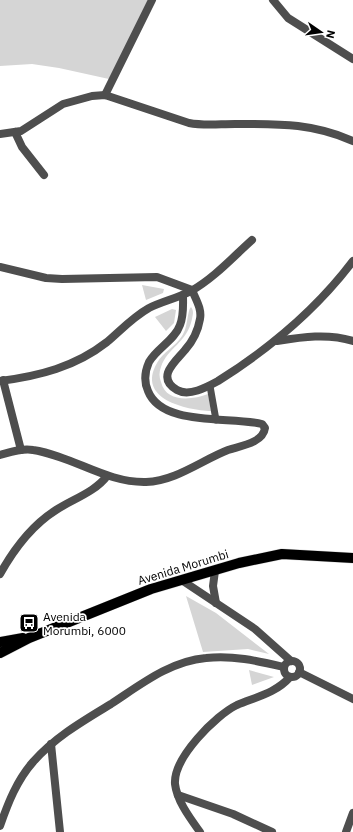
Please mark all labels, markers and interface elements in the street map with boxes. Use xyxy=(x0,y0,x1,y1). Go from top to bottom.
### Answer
north arrow xyxy=(301,12,341,52)
text: N xyxy=(323,29,338,40)
street label: Avenida Morumbi xyxy=(136,546,230,588)
place label: Avenida Morumbi, 6000 xyxy=(43,609,126,638)
bus stop icon: Avenida Morumbi, 6000 xyxy=(18,612,40,634)

